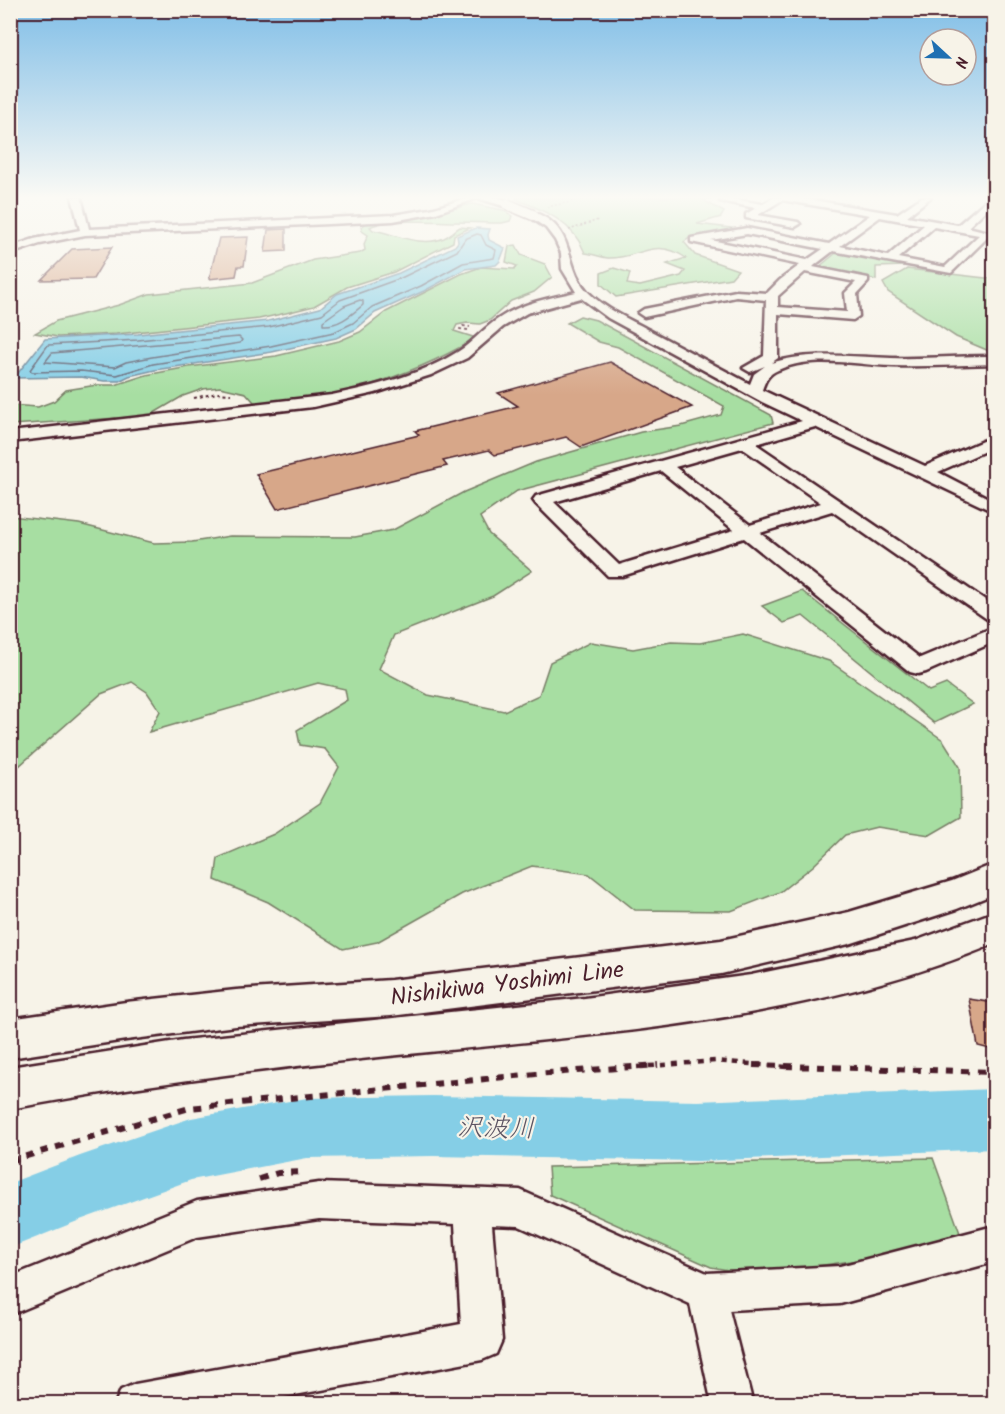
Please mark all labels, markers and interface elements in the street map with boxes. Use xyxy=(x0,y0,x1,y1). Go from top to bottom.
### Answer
north arrow xyxy=(918,27,978,87)
text: N xyxy=(947,53,974,71)
street label: Nishikiwa Yoshimi Line xyxy=(388,951,626,1018)
water label: 沢波川 xyxy=(457,1107,535,1151)

